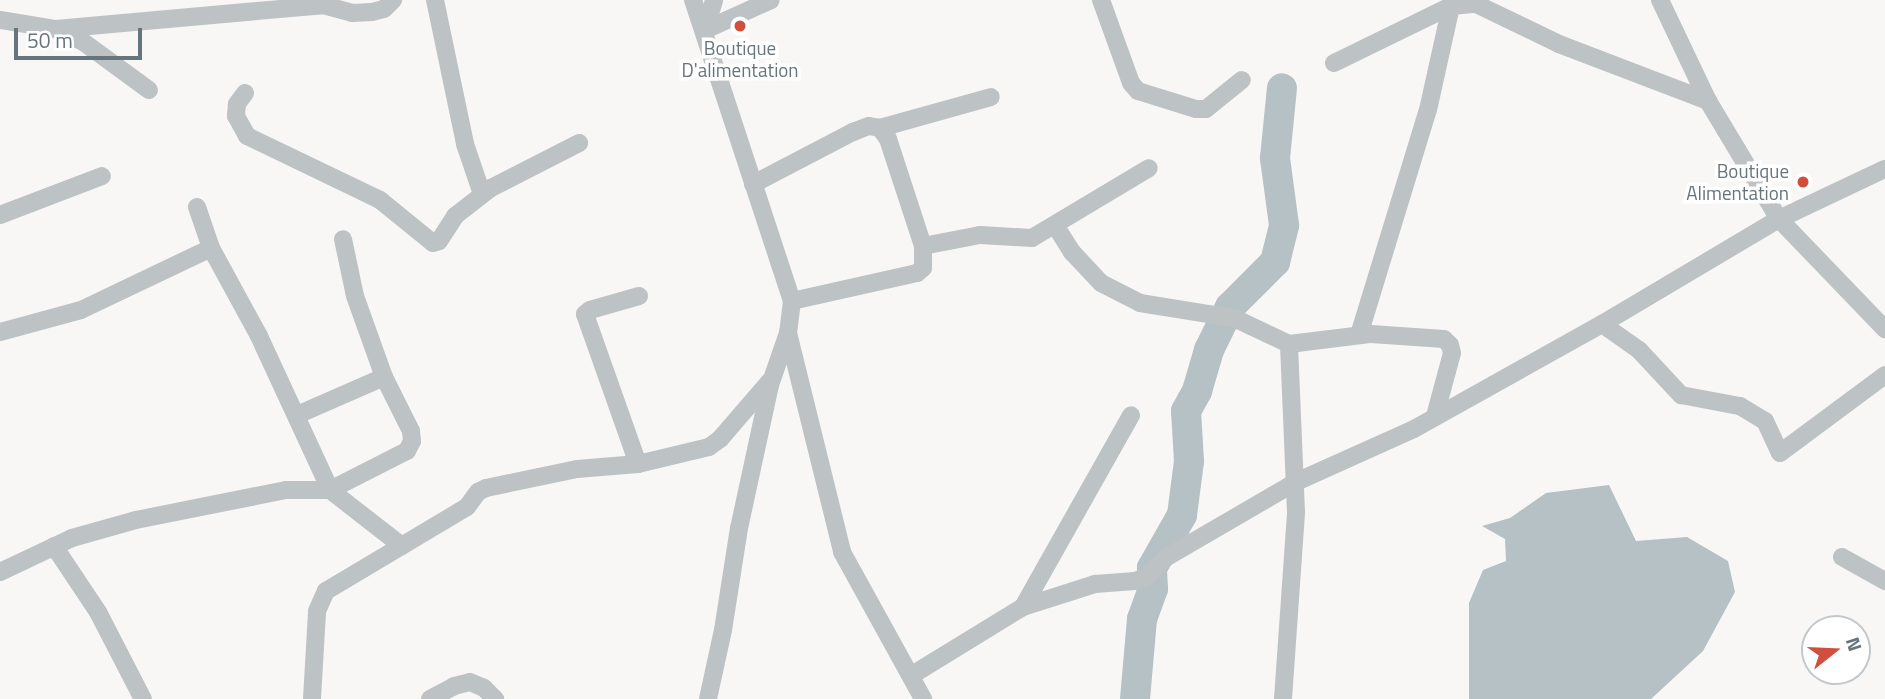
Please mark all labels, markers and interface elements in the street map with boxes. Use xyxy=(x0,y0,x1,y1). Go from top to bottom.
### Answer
scale bar xyxy=(18,14,145,58)
marker: Boutique D'alimentation xyxy=(732,18,748,34)
text: 50 m xyxy=(27,24,73,56)
place label: Boutique D'alimentation xyxy=(681,37,799,81)
place label: Boutique Alimentation xyxy=(1686,160,1789,204)
marker: Boutique Alimentation xyxy=(1795,174,1811,190)
north arrow xyxy=(1801,615,1871,685)
text: N xyxy=(1839,633,1870,655)

